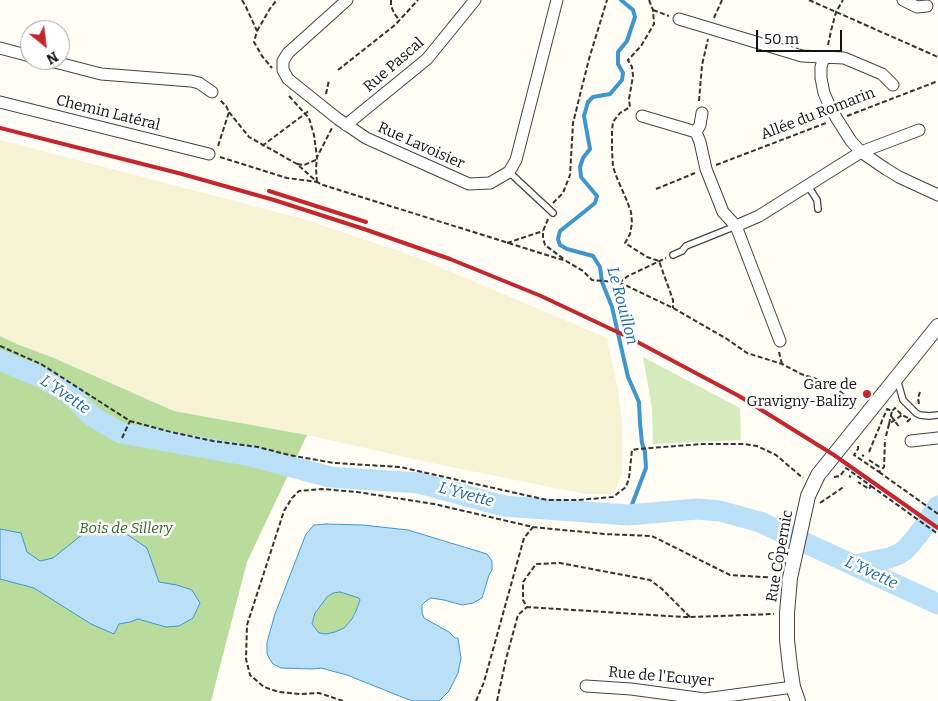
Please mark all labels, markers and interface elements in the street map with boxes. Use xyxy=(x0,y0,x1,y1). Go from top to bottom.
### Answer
north arrow xyxy=(20,20,70,70)
scale bar xyxy=(758,20,844,52)
text: 50 m xyxy=(764,30,799,48)
street label: Rue Pascal xyxy=(360,34,428,96)
text: N xyxy=(43,48,61,68)
street label: Allée du Romarin xyxy=(758,84,878,144)
street label: Chemin Latéral xyxy=(54,91,162,135)
street label: Rue Lavoisier xyxy=(375,119,467,173)
water label: Le Rouillon xyxy=(602,265,642,347)
water label: L'Yvette xyxy=(36,371,94,419)
place label: Gare de Gravigny-Balizy xyxy=(747,376,857,411)
marker: Gare de Gravigny-Balizy xyxy=(861,388,873,400)
water label: L'Yvette xyxy=(436,478,496,512)
street label: Rue Copernic xyxy=(763,509,797,603)
park label: Bois de Sillery xyxy=(79,520,173,538)
water label: L'Yvette xyxy=(841,552,901,594)
street label: Rue de l'Ecuyer xyxy=(608,663,714,691)

